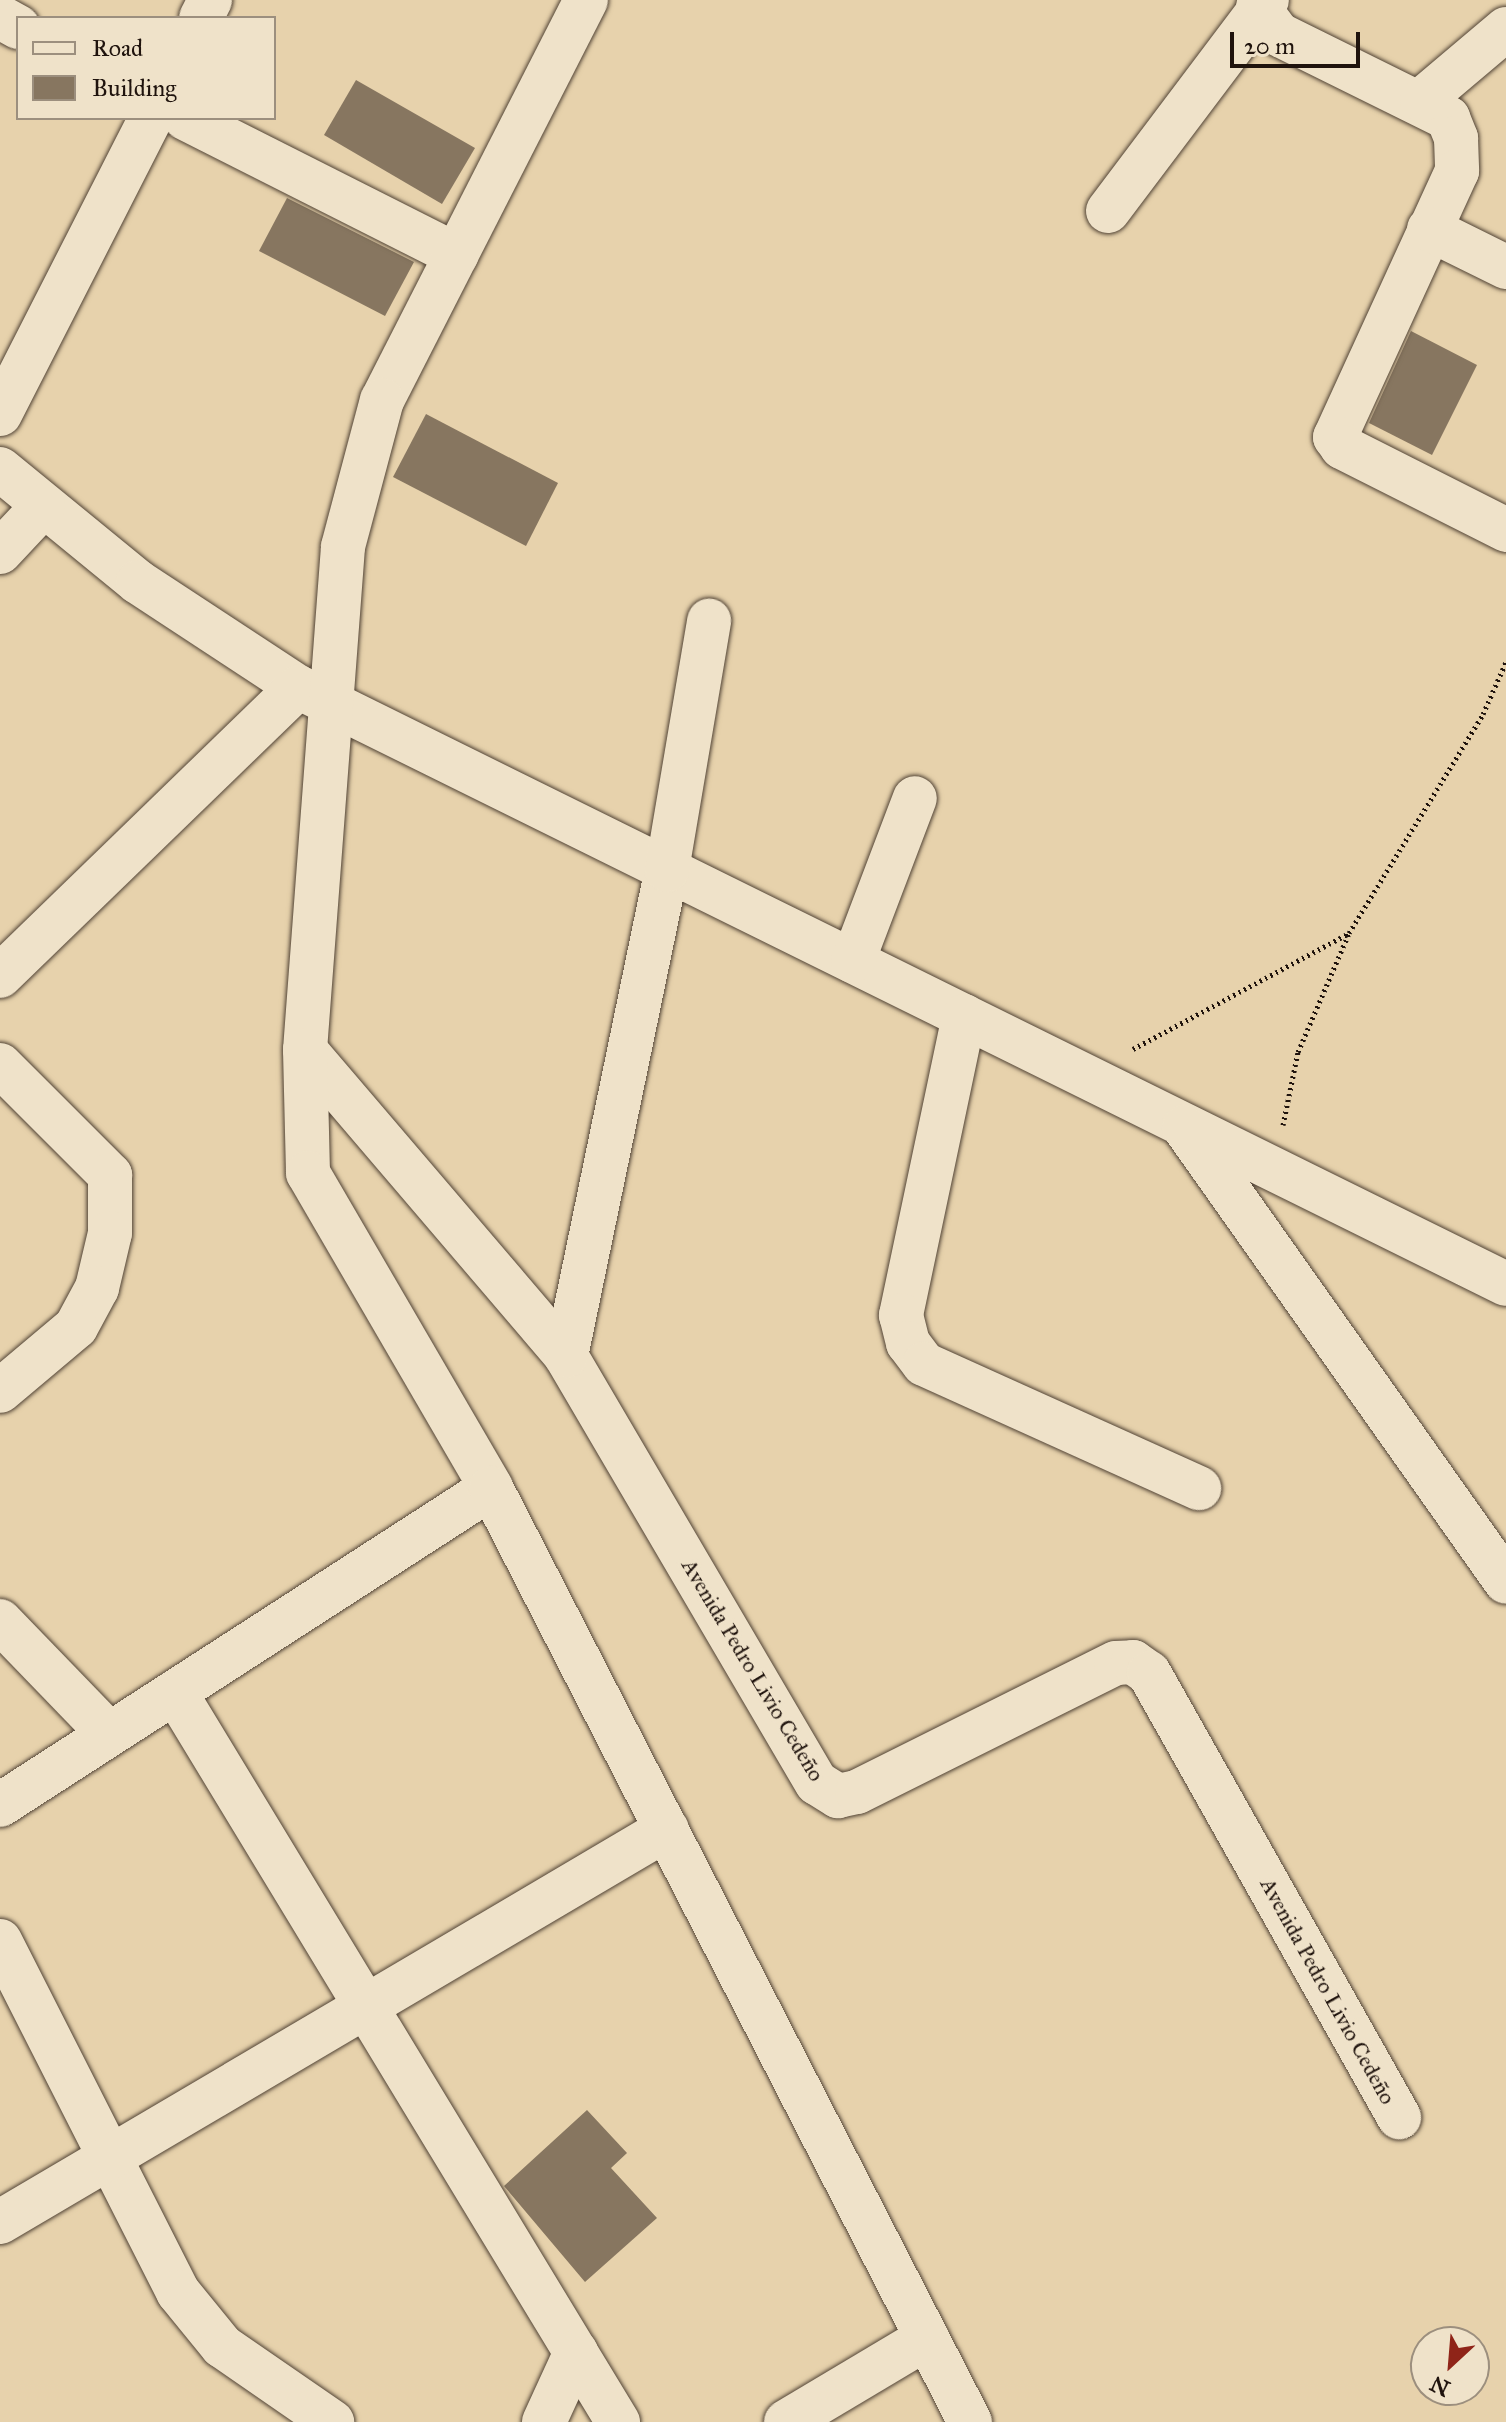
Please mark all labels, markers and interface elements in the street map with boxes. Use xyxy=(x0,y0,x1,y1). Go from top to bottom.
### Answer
legend xyxy=(16,16,276,120)
scale bar xyxy=(1234,16,1364,66)
text: 20 m xyxy=(1244,31,1295,61)
text: Road xyxy=(92,33,143,63)
text: Building xyxy=(92,73,177,103)
street label: Avenida Pedro Livio Cedeño xyxy=(676,1554,830,1786)
street label: Avenida Pedro Livio Cedeño xyxy=(1255,1873,1401,2109)
north arrow xyxy=(1410,2326,1490,2406)
text: N xyxy=(1426,2370,1454,2402)

